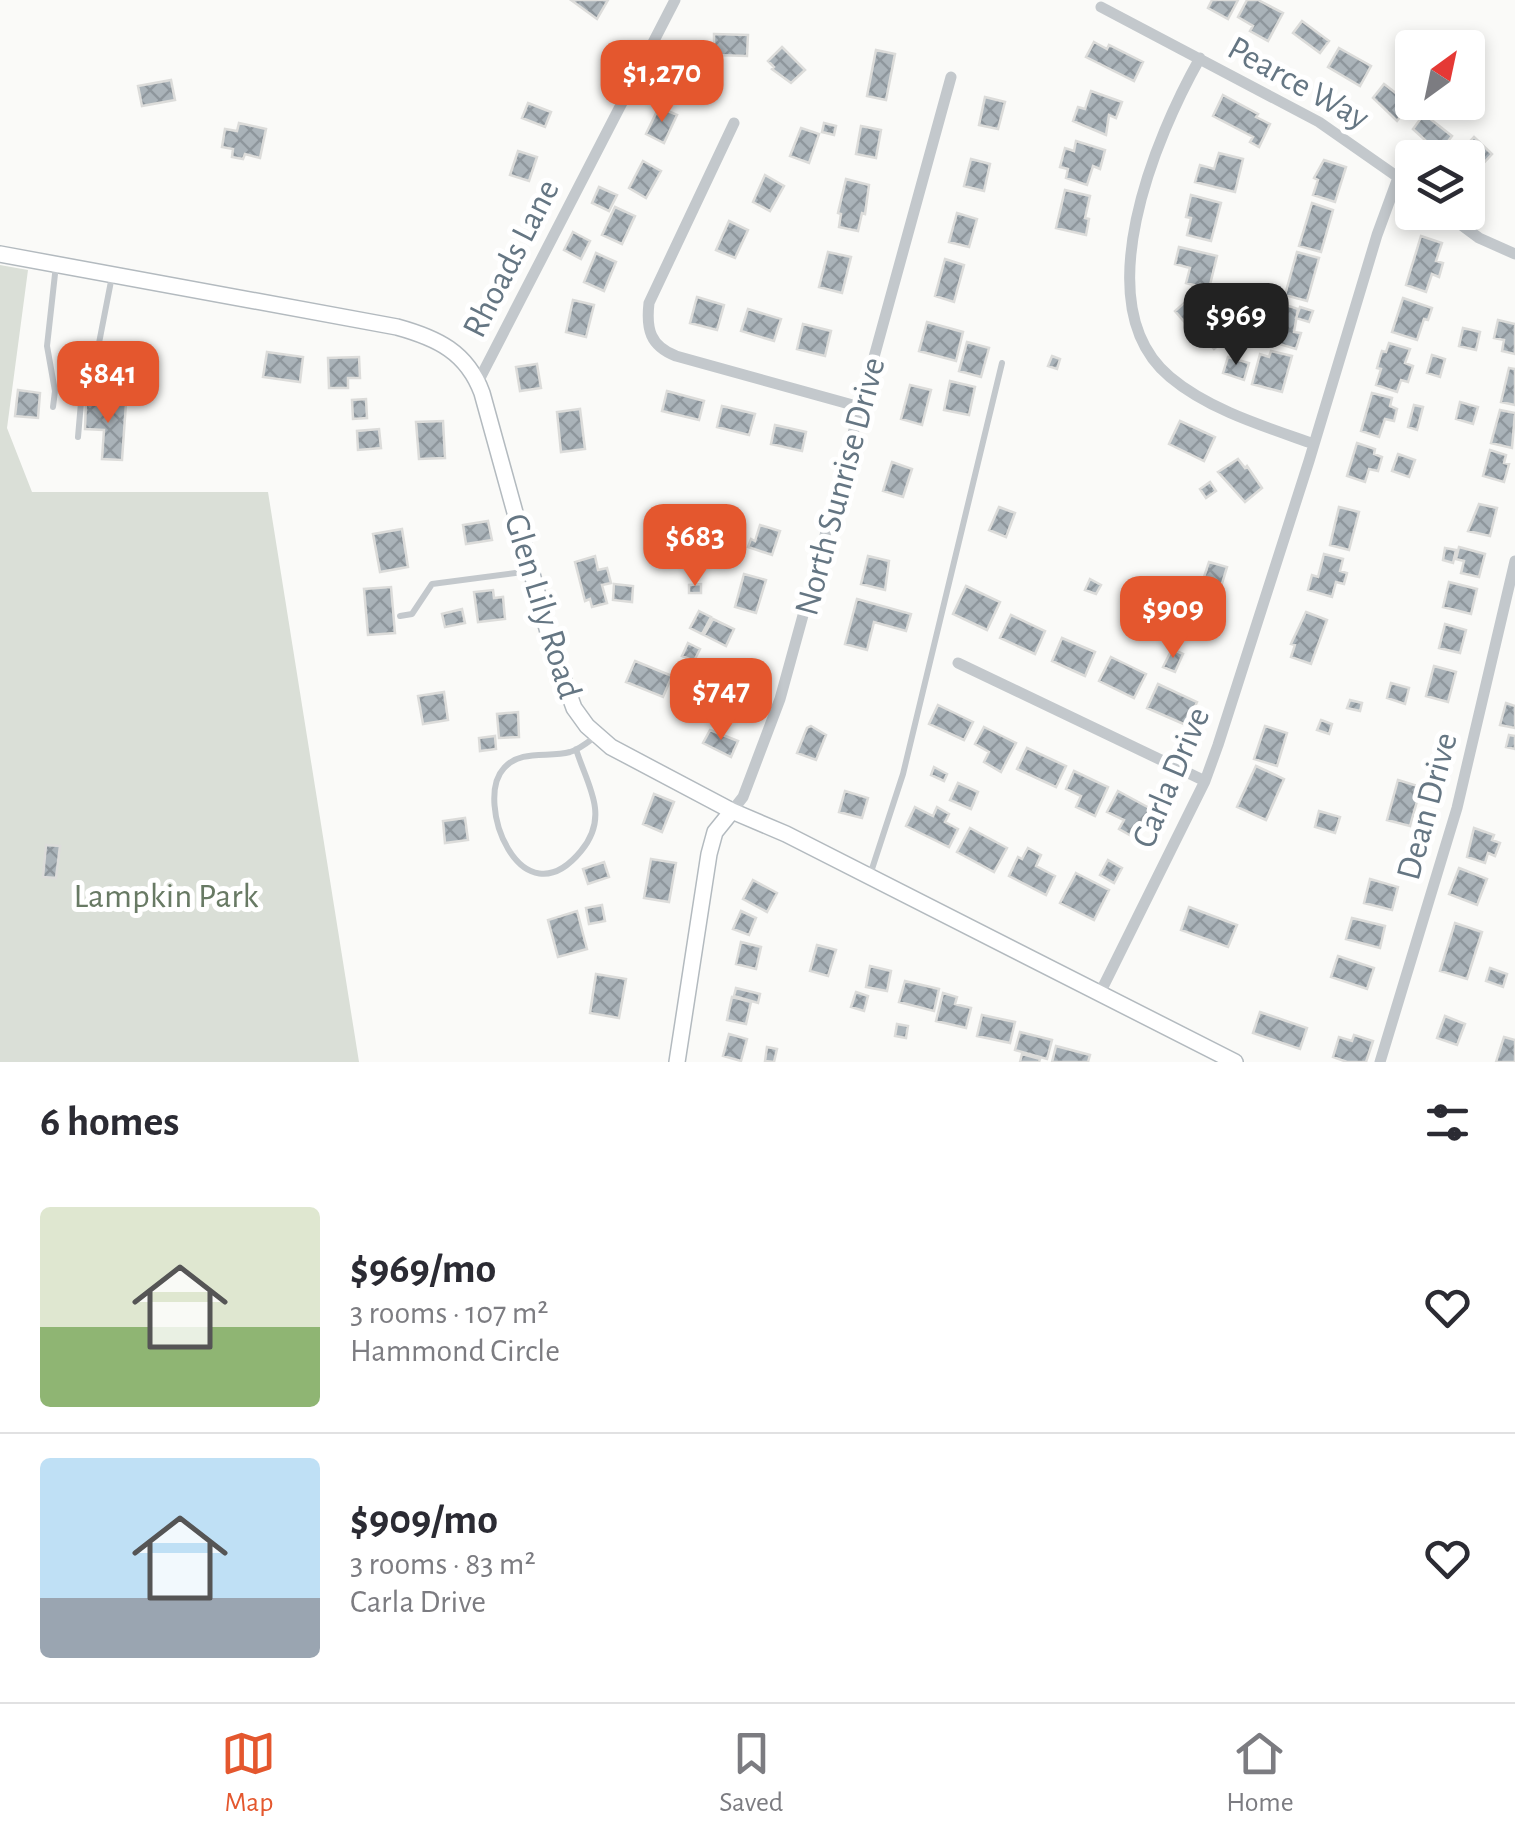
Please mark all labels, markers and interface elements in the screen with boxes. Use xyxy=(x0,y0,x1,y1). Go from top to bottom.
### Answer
street label: Pearce Way xyxy=(1222,30,1375,136)
north arrow xyxy=(1395,30,1485,120)
map controls xyxy=(1395,30,1485,230)
pin: $1,270 xyxy=(581,40,743,125)
text: $1,270 xyxy=(623,56,701,88)
button: layers xyxy=(1395,140,1485,230)
street label: Rhoads Lane xyxy=(457,174,566,343)
pin: $969 xyxy=(1177,283,1295,368)
text: $969 xyxy=(1206,299,1266,331)
pin: $841 xyxy=(49,341,167,426)
street label: North Sunrise Drive xyxy=(789,354,892,619)
text: $841 xyxy=(79,357,137,389)
pin: $683 xyxy=(636,504,754,589)
street label: Glen Lily Road xyxy=(498,510,587,703)
text: $683 xyxy=(665,520,725,552)
pin: $909 xyxy=(1114,576,1232,661)
text: $909 xyxy=(1142,592,1204,624)
pin: $747 xyxy=(662,658,780,743)
text: $747 xyxy=(692,674,750,706)
street label: Carla Drive xyxy=(1126,702,1217,853)
street label: Dean Drive xyxy=(1391,729,1464,884)
park label: Lampkin Park xyxy=(74,879,258,914)
icon: filters xyxy=(1420,1095,1475,1150)
text: 6 homes xyxy=(40,1101,179,1143)
icon: home xyxy=(120,1247,240,1367)
text: $969/mo xyxy=(350,1248,496,1290)
icon: heart xyxy=(1420,1280,1475,1335)
text: 3 rooms · 107 m² xyxy=(350,1297,549,1329)
text: Hammond Circle xyxy=(350,1335,560,1367)
icon: home xyxy=(120,1498,240,1618)
text: $909/mo xyxy=(350,1499,498,1541)
icon: heart xyxy=(1420,1531,1475,1586)
text: 3 rooms · 83 m² xyxy=(350,1548,536,1580)
text: Carla Drive xyxy=(350,1586,486,1618)
tab: Map xyxy=(221,1726,276,1820)
tab: Saved xyxy=(719,1726,783,1820)
tab: Home xyxy=(1226,1726,1294,1820)

